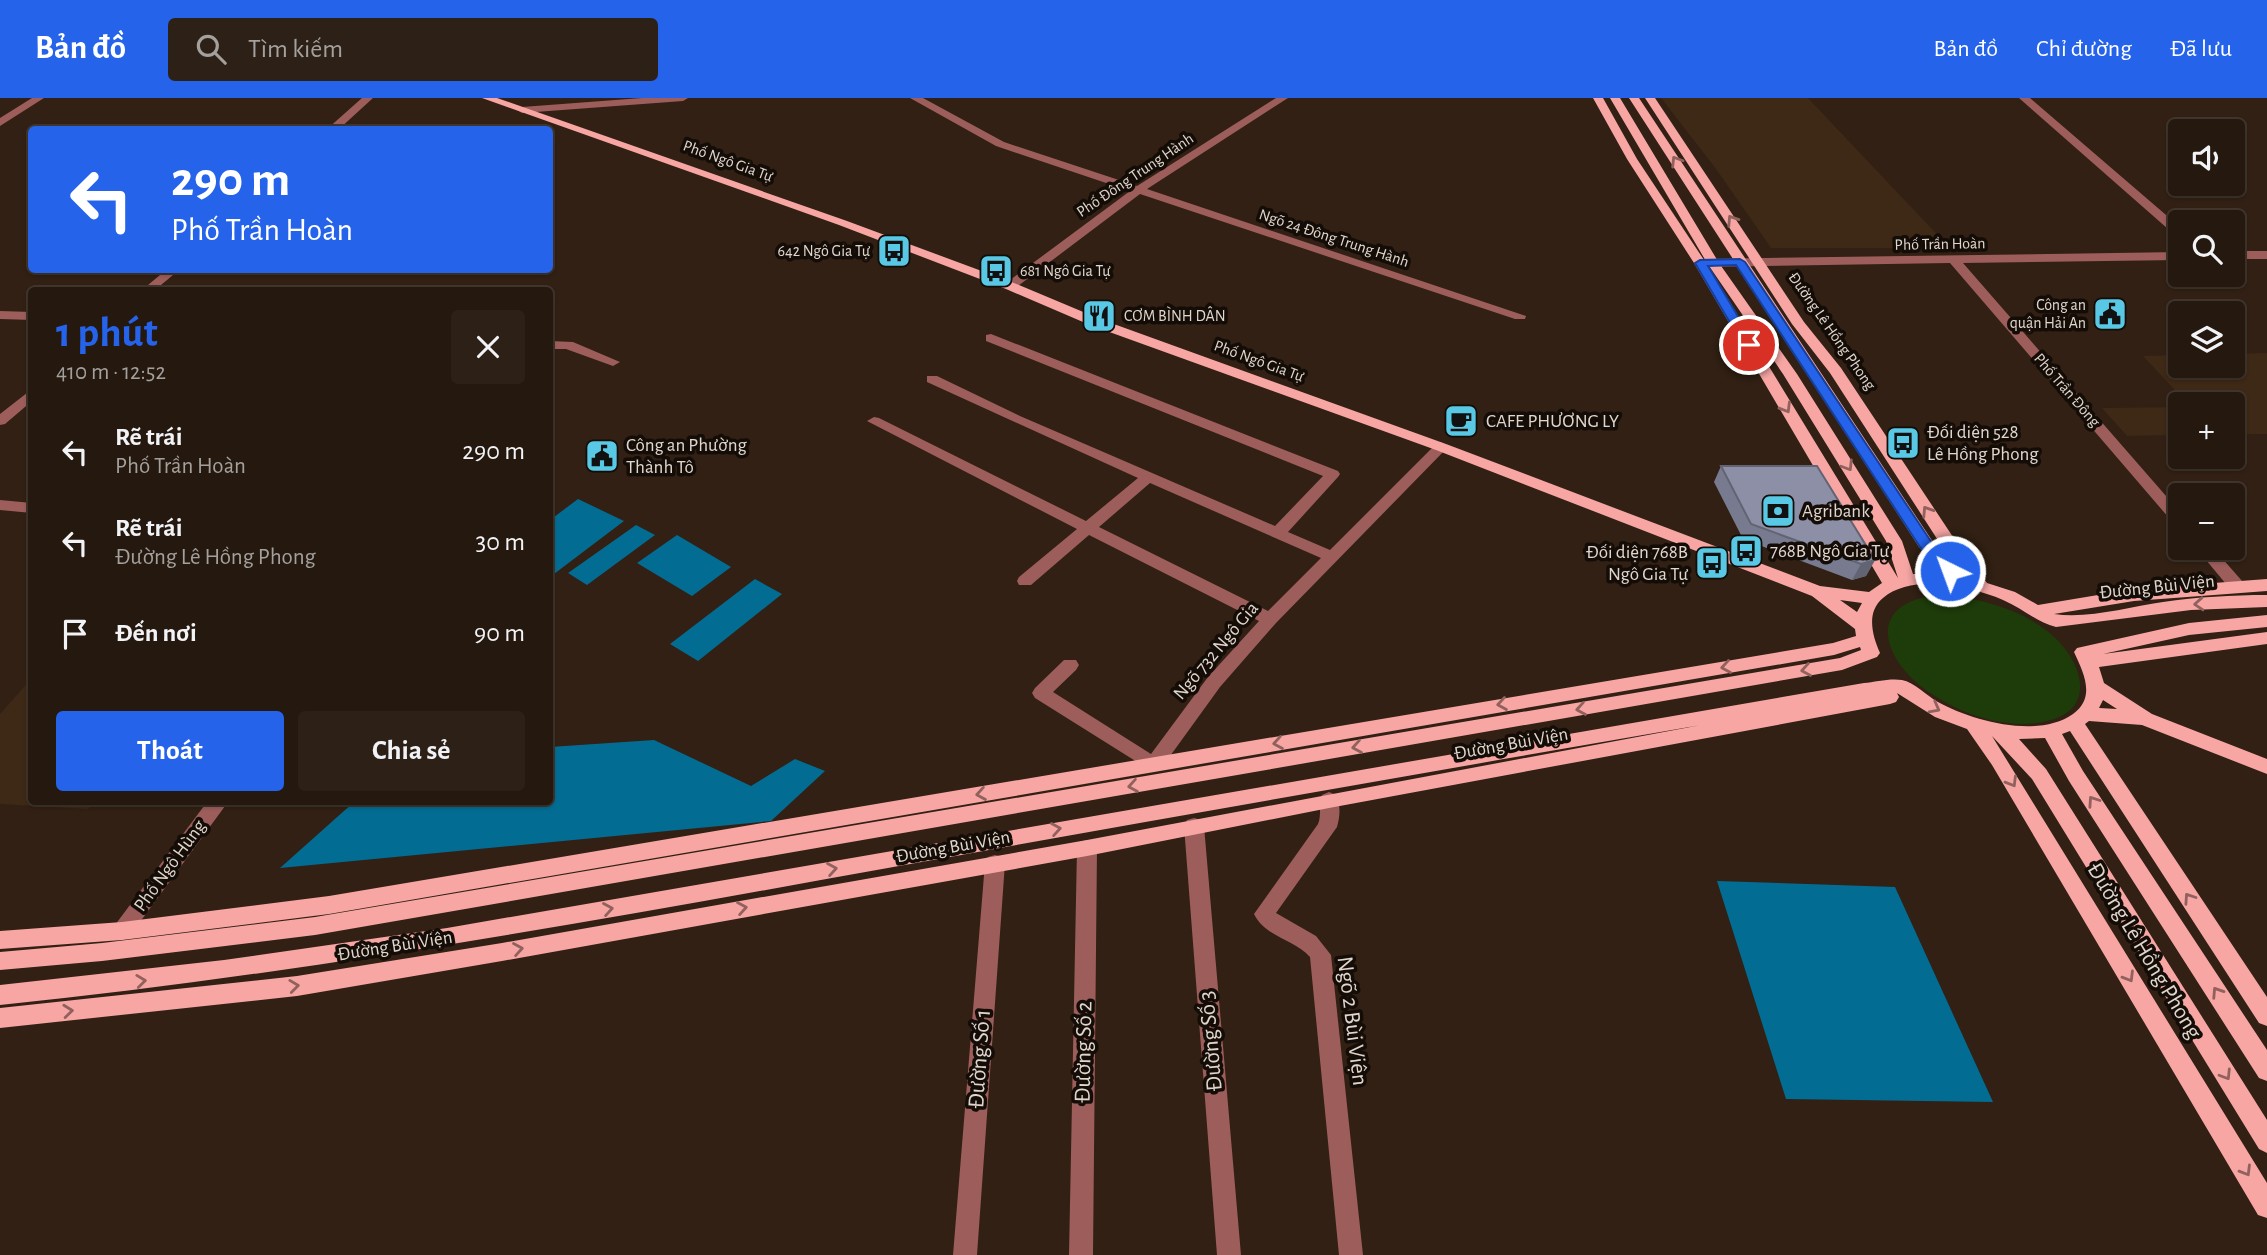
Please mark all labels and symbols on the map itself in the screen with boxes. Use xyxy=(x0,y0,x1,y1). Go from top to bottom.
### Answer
street label: Phố Đông Trung Hành xyxy=(1074,130,1196,220)
street label: Phố Ngô Gia Tự xyxy=(681,137,776,185)
one-way arrow xyxy=(1671,156,1684,169)
street label: Ngõ 24 Đông Trung Hành xyxy=(1257,206,1411,270)
one-way arrow xyxy=(1728,215,1741,228)
bus stop icon: 642 Ngô Gia Tự xyxy=(875,232,913,270)
street label: Phố Trần Hoàn xyxy=(1894,235,1986,253)
place label: 642 Ngô Gia Tự xyxy=(778,243,871,259)
bus stop icon: 681 Ngô Gia Tự xyxy=(977,252,1015,290)
place label: 681 Ngô Gia Tự xyxy=(1020,263,1111,279)
street label: Đường Lê Hồng Phong xyxy=(1785,269,1879,393)
public building icon: Công an quận Hải An xyxy=(2091,295,2129,333)
restaurant icon: CƠM BÌNH DÂN xyxy=(1080,297,1118,335)
place label: Công an quận Hải An xyxy=(2010,297,2086,331)
place label: CƠM BÌNH DÂN xyxy=(1124,306,1226,324)
pin xyxy=(1719,315,1779,375)
street label: Phố Ngô Gia Tự xyxy=(1212,337,1307,385)
street label: Phố Trần Đông xyxy=(2031,350,2103,430)
one-way arrow xyxy=(1778,400,1791,413)
cafe icon: CAFE PHƯƠNG LY xyxy=(1442,402,1480,440)
place label: CAFE PHƯƠNG LY xyxy=(1486,412,1619,431)
place label: Đối diện 528 Lê Hồng Phong xyxy=(1927,423,2039,464)
bus stop icon: Đối diện 528 Lê Hồng Phong xyxy=(1884,424,1922,462)
place label: Công an Phường Thành Tô xyxy=(626,436,747,477)
public building icon: Công an Phường Thành Tô xyxy=(583,437,621,475)
one-way arrow xyxy=(1839,458,1852,471)
bank icon: Agribank xyxy=(1759,492,1797,530)
place label: Agribank xyxy=(1802,502,1870,521)
one-way arrow xyxy=(1923,506,1935,519)
bus stop icon: 768B Ngô Gia Tự xyxy=(1727,532,1765,570)
position arrow xyxy=(1913,534,1987,608)
place label: 768B Ngô Gia Tự xyxy=(1770,542,1889,561)
place label: Đối diện 768B Ngô Gia Tự xyxy=(1586,543,1688,584)
bus stop icon: Đối diện 768B Ngô Gia Tự xyxy=(1693,544,1731,582)
street label: Đường Bùi Viện xyxy=(2098,571,2216,603)
one-way arrow xyxy=(2193,597,2204,612)
street label: Ngõ 732 Ngô Gia xyxy=(1170,598,1262,703)
one-way arrow xyxy=(1721,659,1732,674)
one-way arrow xyxy=(1800,662,1812,677)
one-way arrow xyxy=(1496,696,1508,711)
one-way arrow xyxy=(1576,700,1588,715)
one-way arrow xyxy=(1928,700,1940,714)
street label: Đường Bùi Viện xyxy=(1452,725,1570,763)
one-way arrow xyxy=(1272,735,1284,750)
one-way arrow xyxy=(1351,739,1363,754)
one-way arrow xyxy=(2003,774,2016,787)
one-way arrow xyxy=(1127,777,1139,792)
one-way arrow xyxy=(975,786,987,801)
one-way arrow xyxy=(2089,796,2101,809)
street label: Phố Ngô Hùng xyxy=(131,816,210,915)
one-way arrow xyxy=(1050,823,1062,838)
street label: Đường Bùi Viện xyxy=(894,828,1012,866)
street label: Đường Lê Hồng Phong xyxy=(2082,859,2206,1044)
one-way arrow xyxy=(826,863,838,878)
one-way arrow xyxy=(2184,893,2197,906)
one-way arrow xyxy=(736,901,748,916)
one-way arrow xyxy=(602,903,614,918)
street label: Đường Bùi Viện xyxy=(336,928,454,964)
one-way arrow xyxy=(512,942,524,957)
street label: Ngõ 2 Bùi Viện xyxy=(1333,955,1371,1087)
one-way arrow xyxy=(2121,969,2134,982)
one-way arrow xyxy=(135,973,147,988)
one-way arrow xyxy=(288,978,300,993)
one-way arrow xyxy=(2212,987,2225,1000)
street label: Đường Số 3 xyxy=(1195,990,1227,1092)
street label: Đường Số 2 xyxy=(1072,1001,1096,1103)
one-way arrow xyxy=(63,1004,74,1019)
street label: Đường Số 1 xyxy=(965,1009,995,1109)
one-way arrow xyxy=(2217,1068,2230,1081)
one-way arrow xyxy=(2238,1164,2251,1177)

